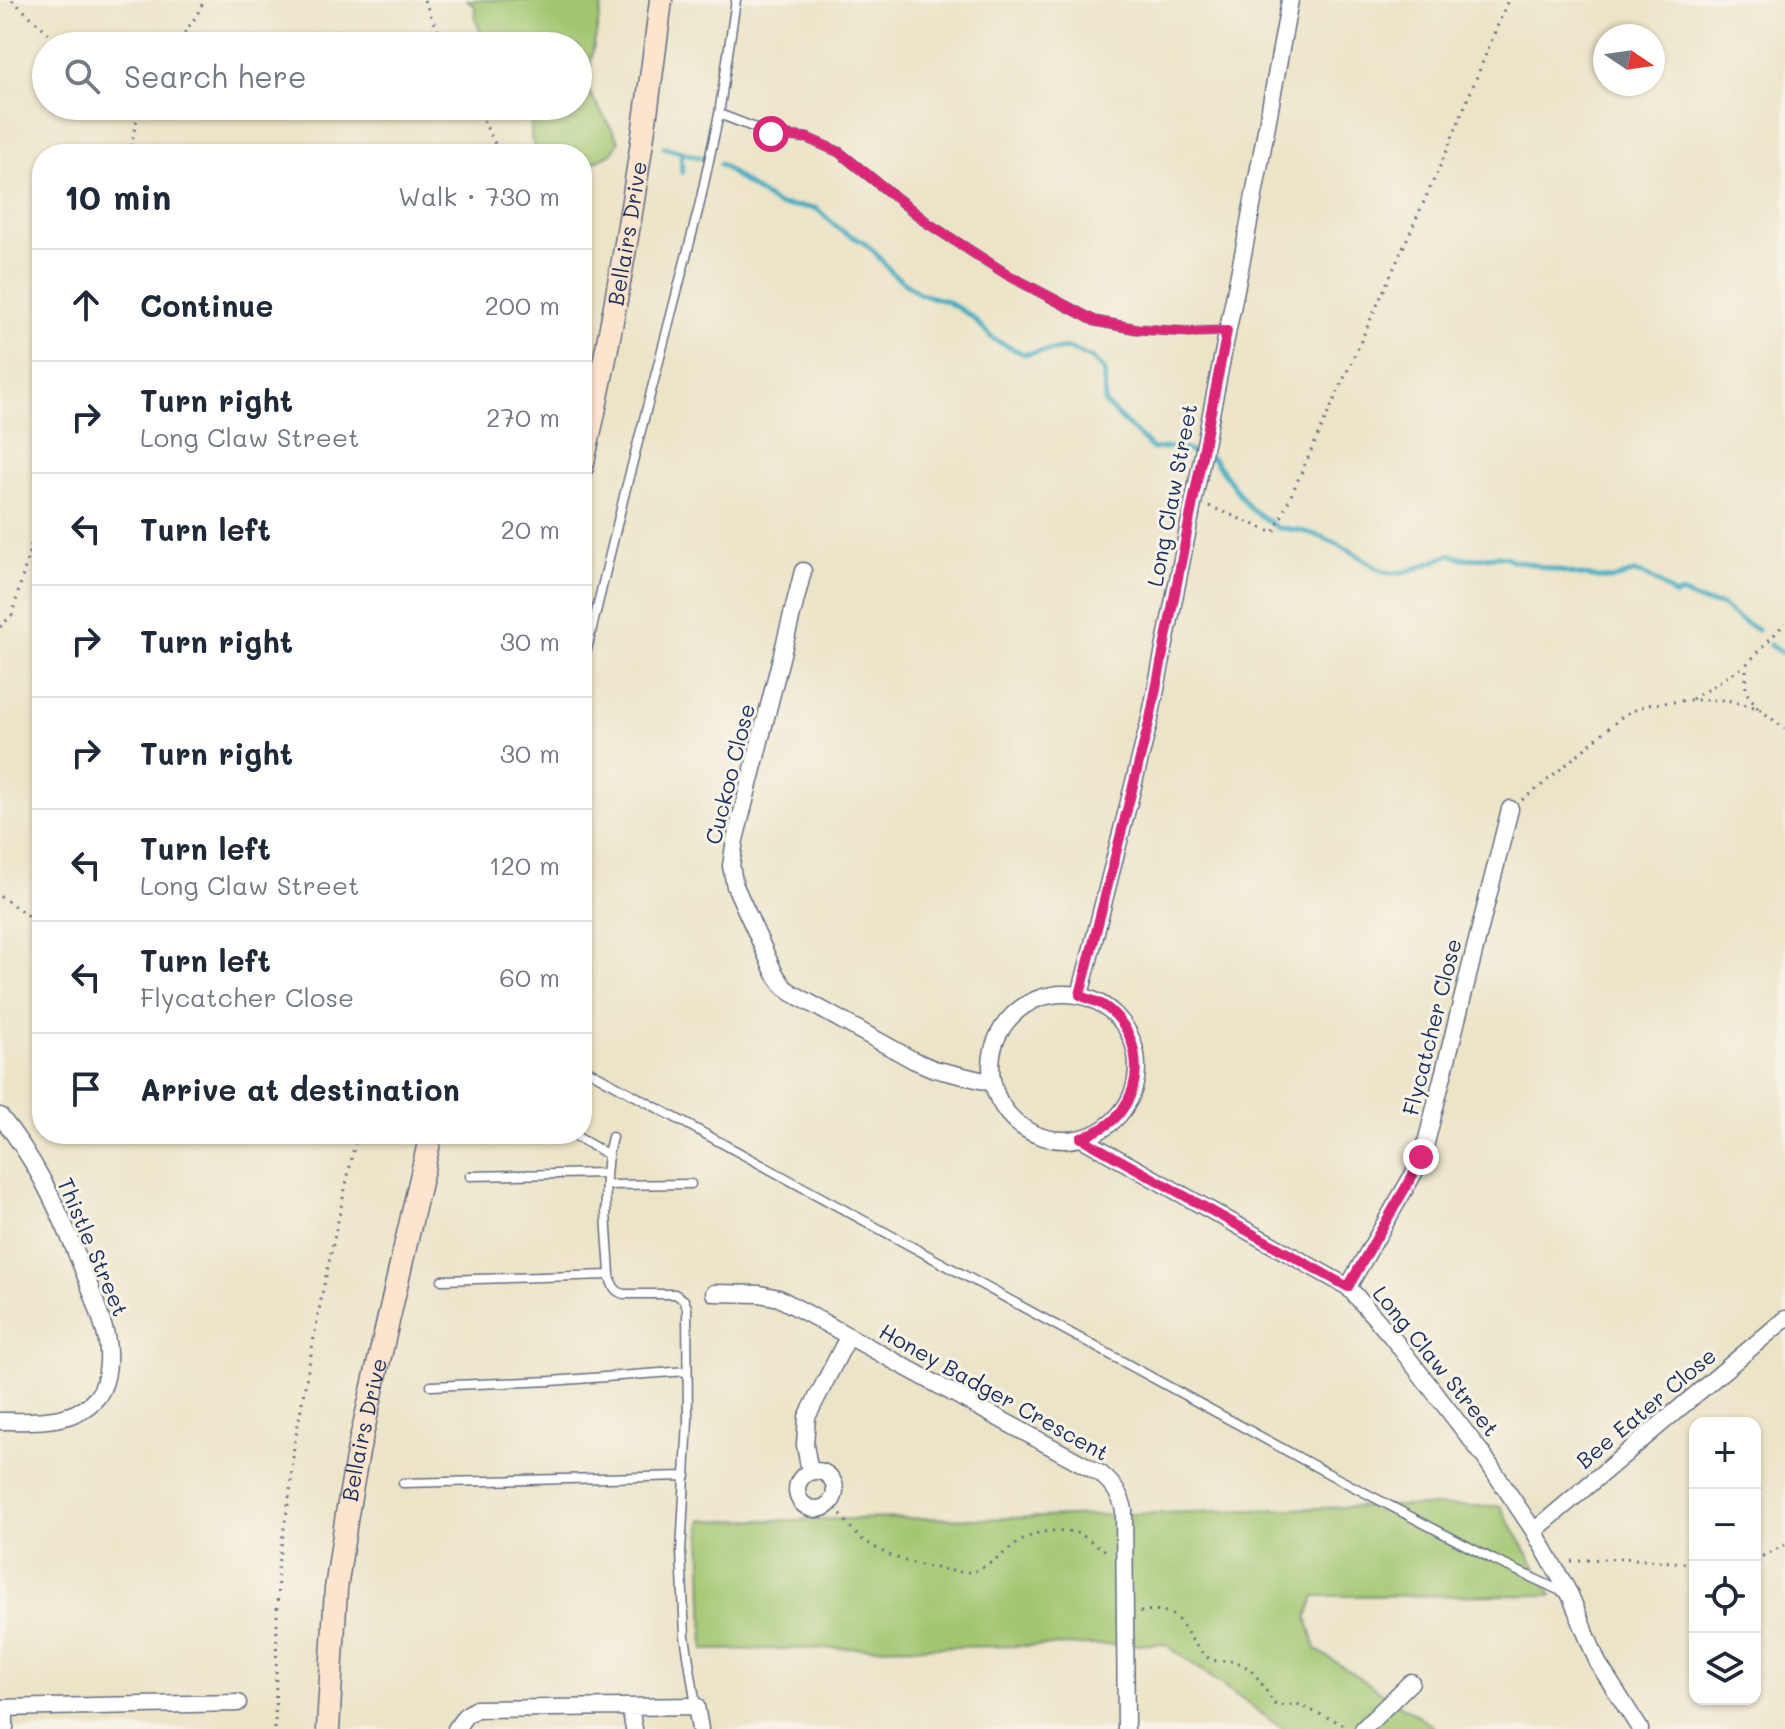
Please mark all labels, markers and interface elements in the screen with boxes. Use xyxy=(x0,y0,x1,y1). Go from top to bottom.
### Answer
north arrow xyxy=(1593,24,1665,96)
search box xyxy=(32,32,592,120)
icon: search xyxy=(60,54,104,98)
text: Search here xyxy=(124,56,307,96)
route start xyxy=(753,116,789,152)
street label: Bellairs Drive xyxy=(600,159,653,308)
text: 10 min xyxy=(64,174,171,219)
text: Walk · 730 m xyxy=(398,179,560,213)
icon: ahead xyxy=(64,283,108,327)
text: Continue xyxy=(140,285,273,325)
text: 200 m xyxy=(484,288,560,322)
text: Turn right xyxy=(140,380,293,420)
icon: right xyxy=(64,395,108,439)
text: 270 m xyxy=(486,400,560,434)
street label: Long Claw Street xyxy=(1140,401,1203,589)
text: Long Claw Street xyxy=(140,420,359,454)
icon: left xyxy=(64,507,108,551)
text: Turn left xyxy=(140,509,271,549)
text: 20 m xyxy=(500,512,560,546)
icon: right xyxy=(64,619,108,663)
text: Turn right xyxy=(140,621,293,661)
text: 30 m xyxy=(500,624,560,658)
street label: Cuckoo Close xyxy=(698,700,761,847)
icon: right xyxy=(64,731,108,775)
text: Turn right xyxy=(140,733,293,773)
text: 30 m xyxy=(500,736,560,770)
text: Turn left xyxy=(140,828,271,868)
icon: left xyxy=(64,843,108,887)
text: 120 m xyxy=(489,848,560,882)
text: Long Claw Street xyxy=(140,868,359,902)
street label: Flycatcher Close xyxy=(1396,935,1468,1118)
text: Turn left xyxy=(140,940,271,980)
icon: left xyxy=(64,955,108,999)
text: 60 m xyxy=(499,960,560,994)
text: Flycatcher Close xyxy=(140,980,354,1014)
icon: arrive xyxy=(64,1067,108,1111)
text: Arrive at destination xyxy=(140,1069,460,1109)
route end xyxy=(1403,1139,1439,1175)
street label: Thistle Street xyxy=(51,1173,136,1321)
street label: Long Claw Street xyxy=(1367,1279,1506,1442)
street label: Honey Badger Crescent xyxy=(874,1316,1114,1467)
street label: Bee Eater Close xyxy=(1570,1341,1722,1475)
street label: Bellairs Drive xyxy=(335,1355,393,1504)
map controls xyxy=(1689,1417,1761,1705)
button: + xyxy=(1689,1417,1761,1489)
button: − xyxy=(1689,1489,1761,1561)
button: locate xyxy=(1689,1561,1761,1633)
button: layers xyxy=(1689,1633,1761,1705)

